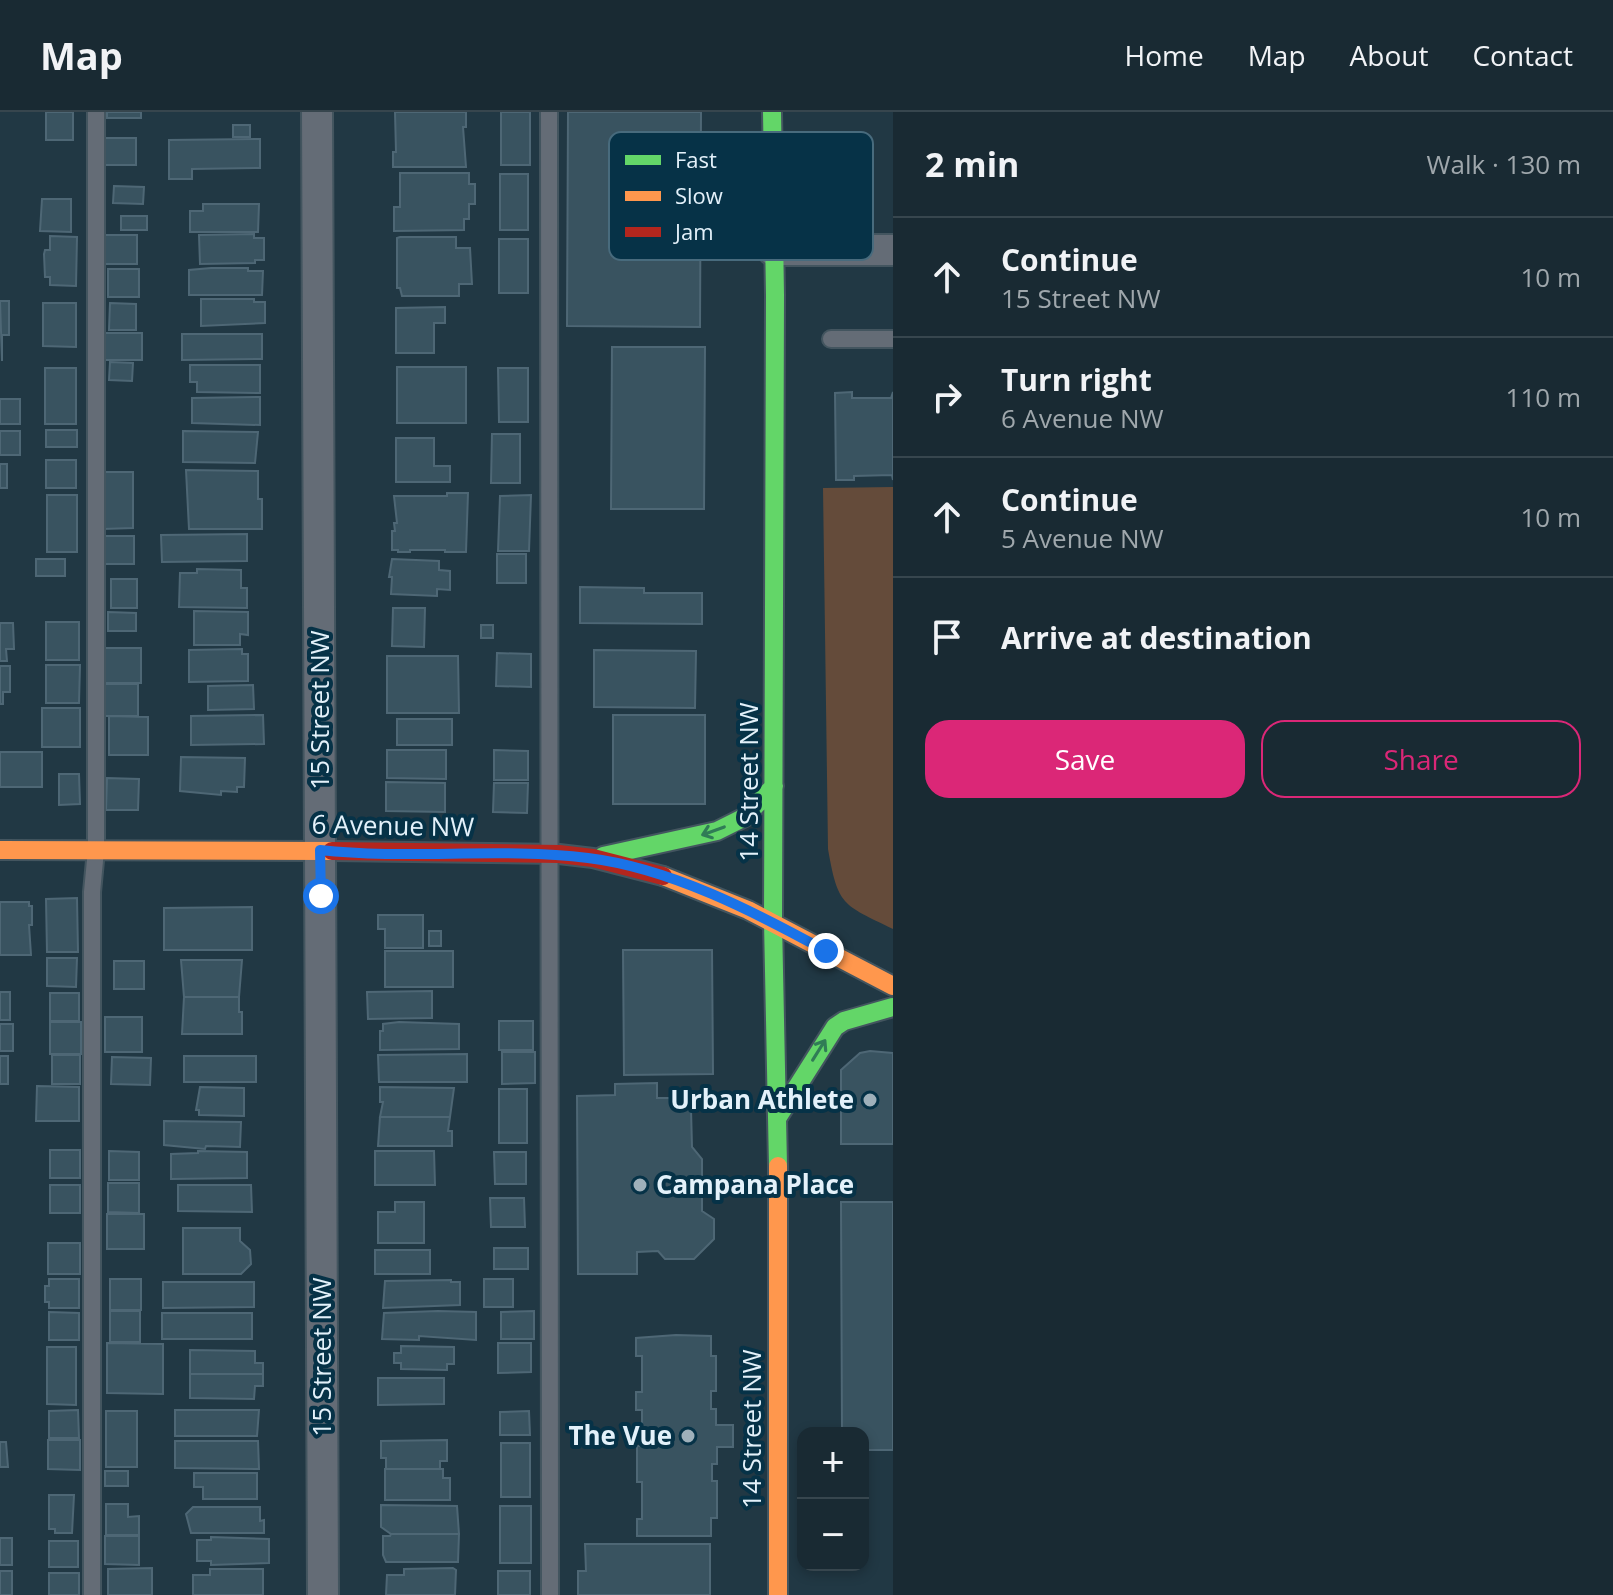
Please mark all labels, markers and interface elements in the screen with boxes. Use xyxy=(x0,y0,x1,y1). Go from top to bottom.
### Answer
text: Map xyxy=(40,29,123,81)
text: Home xyxy=(1125,36,1204,74)
text: Map xyxy=(1248,36,1306,74)
text: About xyxy=(1350,36,1428,74)
text: Contact xyxy=(1472,36,1573,74)
legend xyxy=(609,132,873,260)
text: 2 min xyxy=(925,141,1019,187)
text: Fast xyxy=(675,144,717,174)
text: Walk · 130 m xyxy=(1427,146,1581,182)
text: Slow xyxy=(675,180,723,210)
text: Jam xyxy=(673,216,714,246)
text: Continue xyxy=(1001,239,1138,280)
icon: ahead xyxy=(925,255,969,299)
text: 10 m xyxy=(1520,259,1581,295)
text: 15 Street NW xyxy=(1001,280,1160,316)
text: Turn right xyxy=(1001,359,1152,400)
icon: right xyxy=(925,375,969,419)
text: 110 m xyxy=(1506,379,1581,415)
text: 6 Avenue NW xyxy=(1001,400,1163,436)
text: Continue xyxy=(1001,479,1138,520)
icon: ahead xyxy=(925,495,969,539)
text: 10 m xyxy=(1520,499,1581,535)
text: 5 Avenue NW xyxy=(1001,520,1163,556)
icon: arrive xyxy=(925,615,969,659)
text: Arrive at destination xyxy=(1001,617,1312,658)
street label: 15 Street NW xyxy=(301,630,337,790)
street label: 14 Street NW xyxy=(730,702,766,862)
button: Save xyxy=(925,720,1245,798)
button: Share xyxy=(1261,720,1581,798)
street label: 6 Avenue NW xyxy=(311,806,475,844)
one-way arrow xyxy=(701,825,726,839)
route start xyxy=(303,878,339,914)
route end xyxy=(808,933,844,969)
one-way arrow xyxy=(811,1039,827,1062)
place label: Urban Athlete xyxy=(670,1081,854,1117)
marker: Urban Athlete xyxy=(861,1091,879,1109)
place label: Campana Place xyxy=(656,1166,854,1202)
marker: Campana Place xyxy=(631,1176,649,1194)
street label: 15 Street NW xyxy=(303,1277,339,1437)
street label: 14 Street NW xyxy=(733,1349,769,1509)
place label: The Vue xyxy=(568,1417,672,1453)
marker: The Vue xyxy=(679,1427,697,1445)
map controls xyxy=(797,1427,869,1571)
button: + xyxy=(797,1427,869,1499)
button: − xyxy=(797,1499,869,1571)

